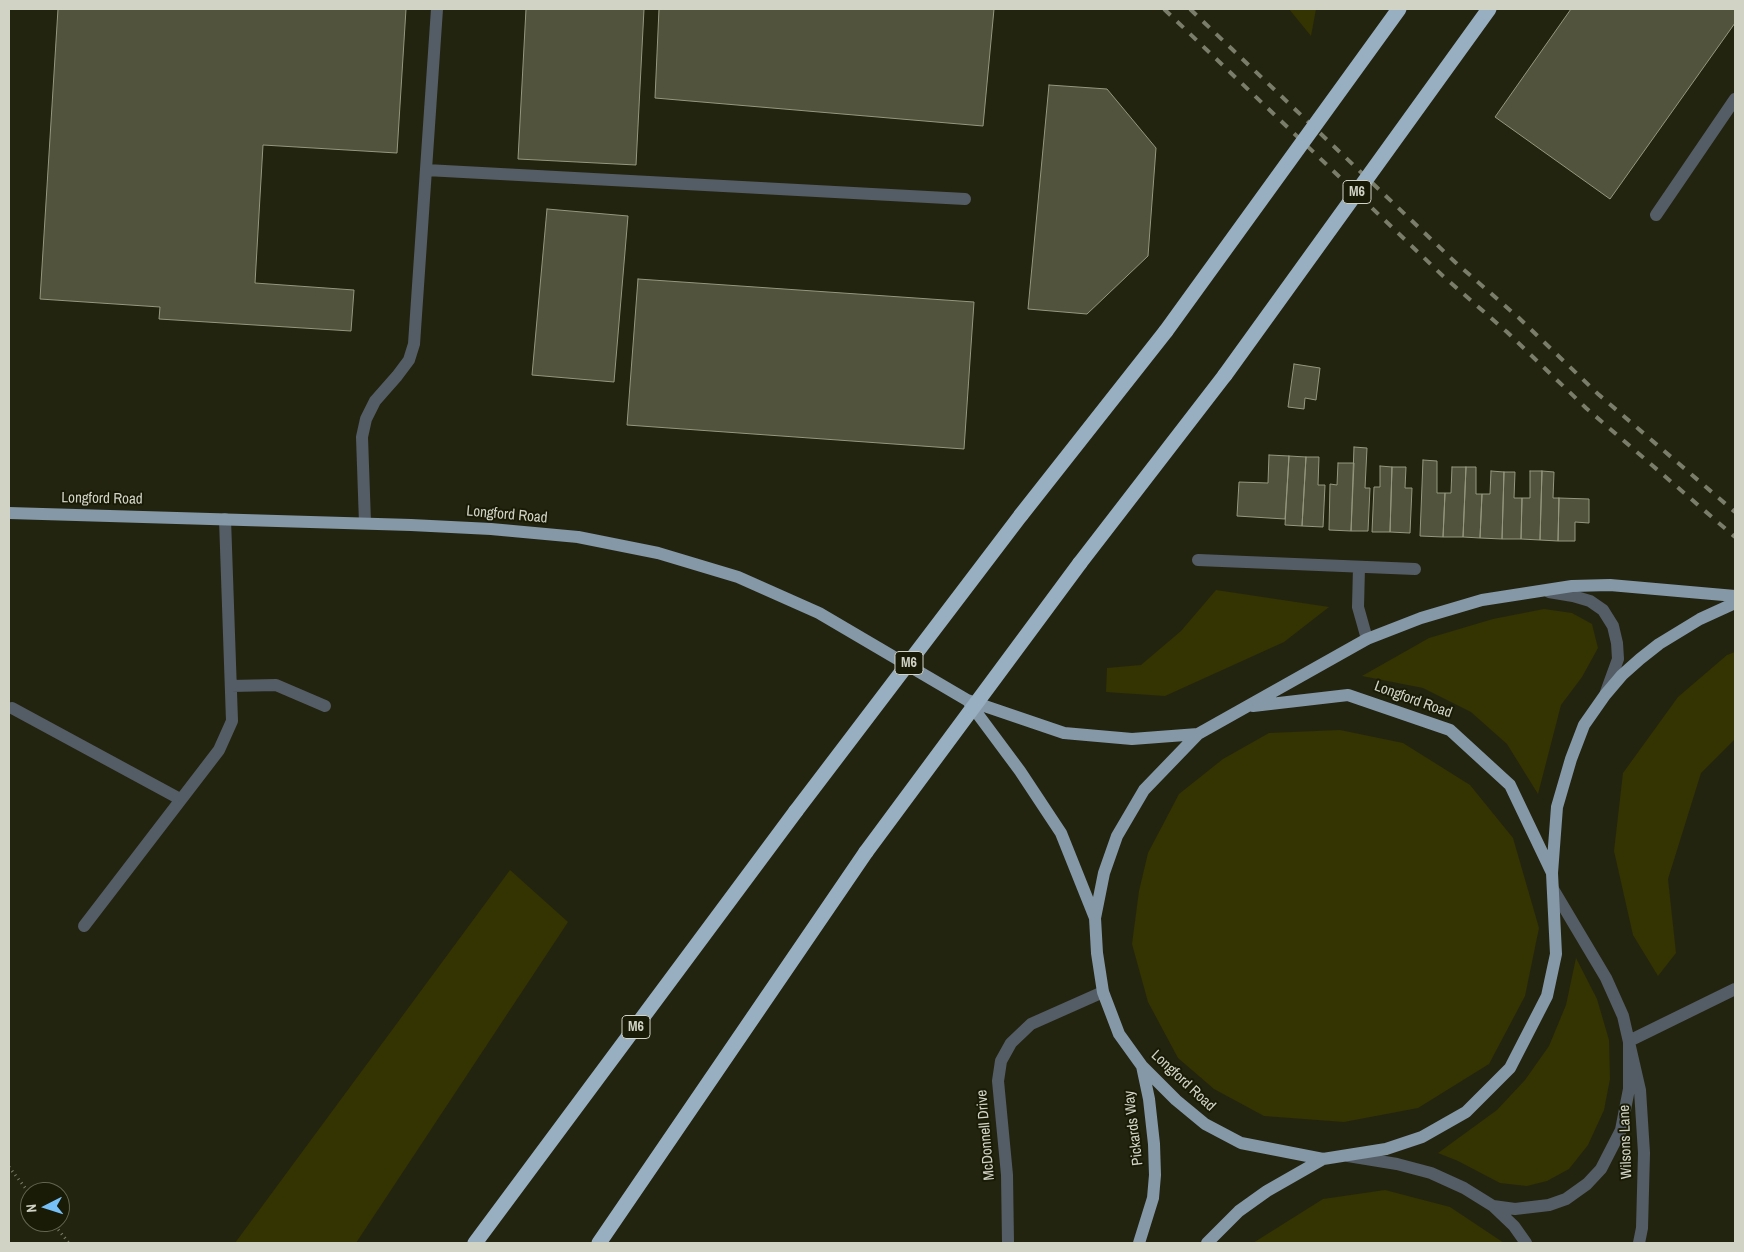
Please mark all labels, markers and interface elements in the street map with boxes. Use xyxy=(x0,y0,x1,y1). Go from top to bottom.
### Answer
road number: M6 xyxy=(1343,180,1371,203)
street label: Longford Road xyxy=(61,489,143,509)
street label: Longford Road xyxy=(466,502,548,528)
road number: M6 xyxy=(895,651,923,674)
street label: Longford Road xyxy=(1372,678,1454,722)
road number: M6 xyxy=(622,1016,650,1038)
street label: Longford Road xyxy=(1147,1047,1219,1115)
street label: McDonnell Drive xyxy=(973,1089,999,1181)
street label: Pickards Way xyxy=(1120,1089,1148,1167)
street label: Wilsons Lane xyxy=(1616,1104,1636,1180)
north arrow xyxy=(20,1182,70,1232)
text: N xyxy=(22,1203,40,1213)

